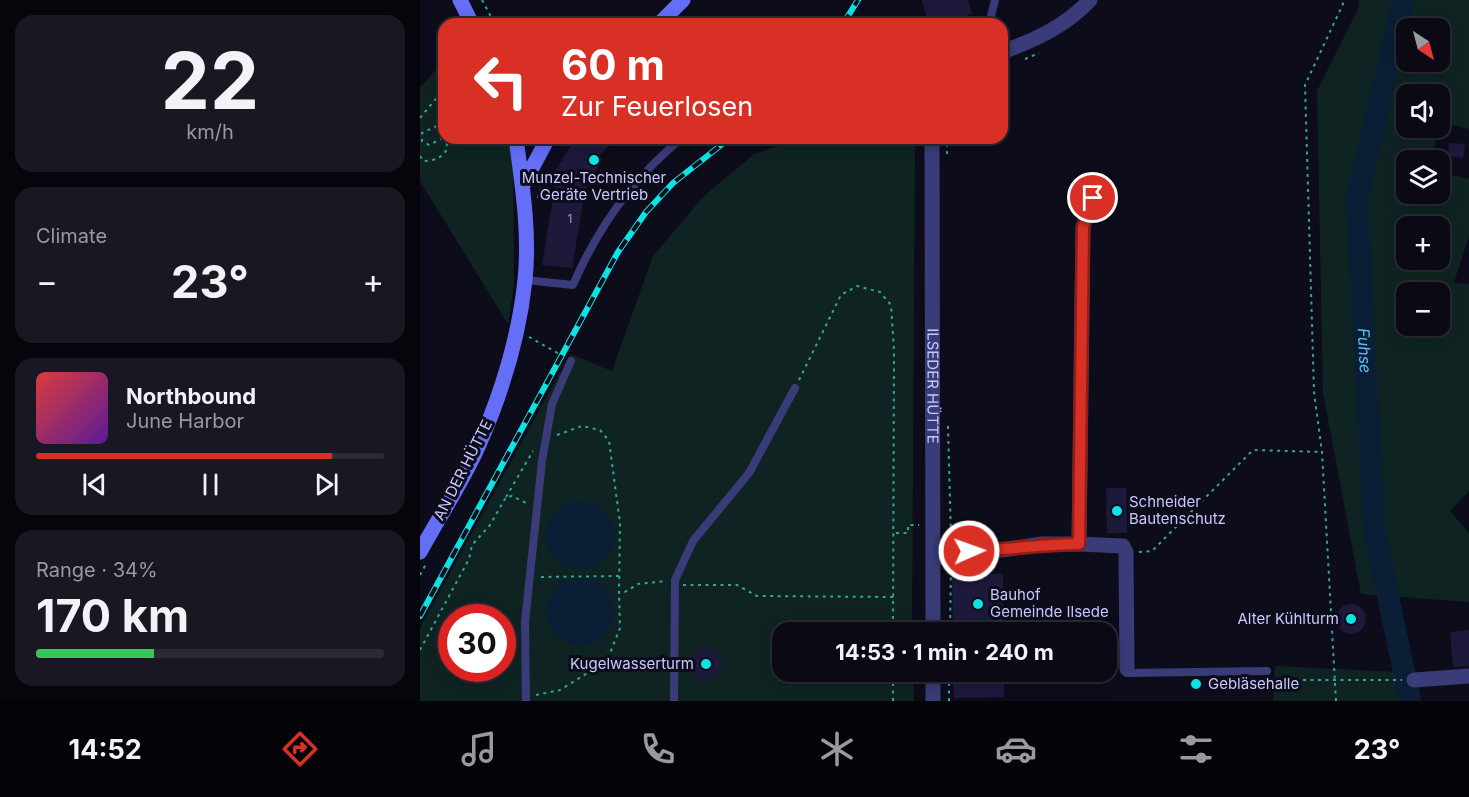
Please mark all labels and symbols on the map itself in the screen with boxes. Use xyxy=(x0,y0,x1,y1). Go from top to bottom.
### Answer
north arrow xyxy=(1396,18,1450,72)
marker: Munzel-Technischer Geräte Vertrieb xyxy=(587,153,601,167)
place label: Munzel-Technischer Geräte Vertrieb xyxy=(522,168,667,204)
pin xyxy=(1067,172,1118,223)
house number: 1 xyxy=(568,211,572,226)
water label: Fuhse xyxy=(1354,327,1376,374)
street label: ILSEDER HÜTTE xyxy=(923,328,943,444)
street label: AN DER HÜTTE xyxy=(429,416,496,523)
place label: Schneider Bautenschutz xyxy=(1129,492,1226,528)
marker: Schneider Bautenschutz xyxy=(1110,504,1124,518)
position arrow xyxy=(937,519,1001,583)
place label: Bauhof Gemeinde Ilsede xyxy=(990,585,1109,621)
marker: Bauhof Gemeinde Ilsede xyxy=(971,597,985,611)
speed limit sign: 30 xyxy=(438,604,516,682)
place label: Alter Kühlturm xyxy=(1237,609,1339,628)
marker: Alter Kühlturm xyxy=(1344,612,1358,626)
place label: Kugelwasserturm xyxy=(570,654,694,673)
marker: Kugelwasserturm xyxy=(699,657,713,671)
place label: Gebläsehalle xyxy=(1208,674,1299,693)
marker: Gebläsehalle xyxy=(1189,677,1203,691)

